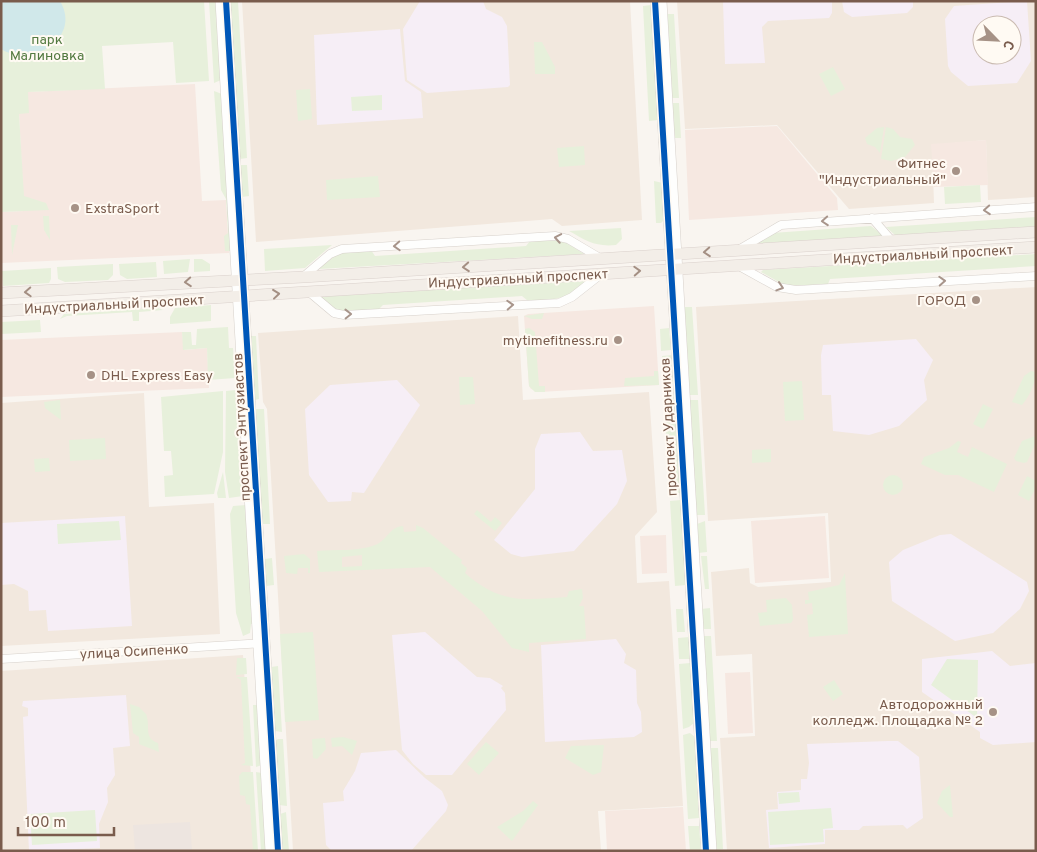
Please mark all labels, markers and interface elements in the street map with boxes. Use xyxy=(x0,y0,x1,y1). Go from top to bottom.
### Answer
north arrow xyxy=(972,15,1022,65)
park label: парк Малиновка xyxy=(10,32,84,65)
text: С xyxy=(998,37,1017,52)
place label: Фитнес "Индустриальный" xyxy=(819,156,946,189)
marker: Фитнес "Индустриальный" xyxy=(950,165,962,177)
place label: ExstraSport xyxy=(85,201,159,218)
marker: ExstraSport xyxy=(69,202,81,214)
one-way arrow xyxy=(983,205,991,216)
one-way arrow xyxy=(821,216,829,227)
one-way arrow xyxy=(554,233,563,243)
one-way arrow xyxy=(392,240,400,251)
street label: Индустриальный проспект xyxy=(833,242,1014,269)
one-way arrow xyxy=(703,247,711,258)
one-way arrow xyxy=(461,262,469,273)
one-way arrow xyxy=(633,265,641,276)
street label: Индустриальный проспект xyxy=(428,266,609,293)
one-way arrow xyxy=(938,276,946,287)
one-way arrow xyxy=(184,277,192,288)
one-way arrow xyxy=(776,281,784,291)
one-way arrow xyxy=(24,286,32,297)
one-way arrow xyxy=(273,289,281,300)
street label: Индустриальный проспект xyxy=(24,292,205,319)
place label: ГОРОД xyxy=(917,293,966,310)
marker: ГОРОД xyxy=(970,294,982,306)
one-way arrow xyxy=(506,300,514,311)
one-way arrow xyxy=(344,309,352,319)
place label: mytimefitness.ru xyxy=(503,333,608,350)
marker: mytimefitness.ru xyxy=(612,334,624,346)
street label: проспект Энтузиастов xyxy=(230,352,255,502)
street label: проспект Ударников xyxy=(657,357,682,497)
place label: DHL Express Easy xyxy=(101,368,213,385)
marker: DHL Express Easy xyxy=(85,369,97,381)
street label: улица Осипенко xyxy=(79,641,189,664)
place label: Автодорожный колледж. Площадка № 2 xyxy=(813,697,983,730)
marker: Автодорожный колледж. Площадка № 2 xyxy=(987,706,999,718)
scale bar xyxy=(18,804,114,836)
text: 100 m xyxy=(25,814,66,833)

